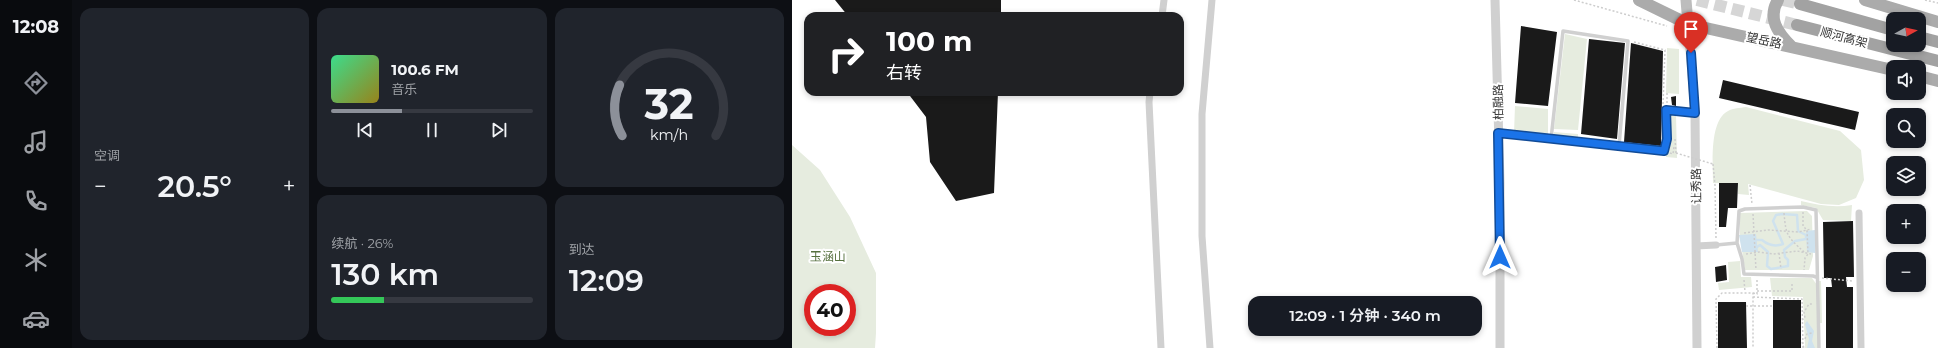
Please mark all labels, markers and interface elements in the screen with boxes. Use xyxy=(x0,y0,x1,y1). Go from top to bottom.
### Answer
pin xyxy=(1674,12,1708,53)
north arrow xyxy=(1886,12,1926,52)
map controls xyxy=(1886,12,1926,292)
text: 12:08 xyxy=(13,16,59,38)
icon: arrive xyxy=(1680,18,1702,40)
text: 100 m xyxy=(886,24,972,58)
street label: 顺河高架 xyxy=(1819,24,1869,50)
icon: right xyxy=(820,28,872,80)
street label: 望岳路 xyxy=(1745,29,1783,51)
text: 100.6 FM xyxy=(391,60,459,79)
button: sound xyxy=(1886,60,1926,100)
text: 右转 xyxy=(886,62,922,84)
icon: directions xyxy=(22,69,50,97)
text: 32 xyxy=(644,78,694,128)
text: 音乐 xyxy=(391,81,417,97)
street label: 柏融路 xyxy=(1490,84,1506,120)
button: search xyxy=(1886,108,1926,148)
icon: previous xyxy=(354,119,376,141)
icon: pause xyxy=(421,119,443,141)
icon: next xyxy=(488,119,510,141)
text: km/h xyxy=(650,125,688,143)
icon: music xyxy=(22,128,50,156)
text: 空调 xyxy=(94,147,120,163)
button: layers xyxy=(1886,156,1926,196)
text: 20.5° xyxy=(157,168,232,205)
street label: 让秀路 xyxy=(1688,168,1704,204)
text: − xyxy=(94,173,107,200)
text: + xyxy=(283,173,295,200)
icon: phone xyxy=(22,187,50,215)
button: + xyxy=(1886,204,1926,244)
text: 续航 · 26% xyxy=(331,235,393,251)
position arrow xyxy=(1479,236,1521,278)
text: 到达 xyxy=(569,241,595,257)
icon: climate xyxy=(22,246,50,274)
park label: 玉涵山 xyxy=(810,249,846,264)
button: − xyxy=(1886,252,1926,292)
text: 130 km xyxy=(331,256,439,293)
text: 12:09 xyxy=(569,262,644,299)
speed limit sign: 40 xyxy=(804,284,856,336)
icon: car xyxy=(22,305,50,333)
text: 12:09 · 1 分钟 · 340 m xyxy=(1289,306,1441,325)

